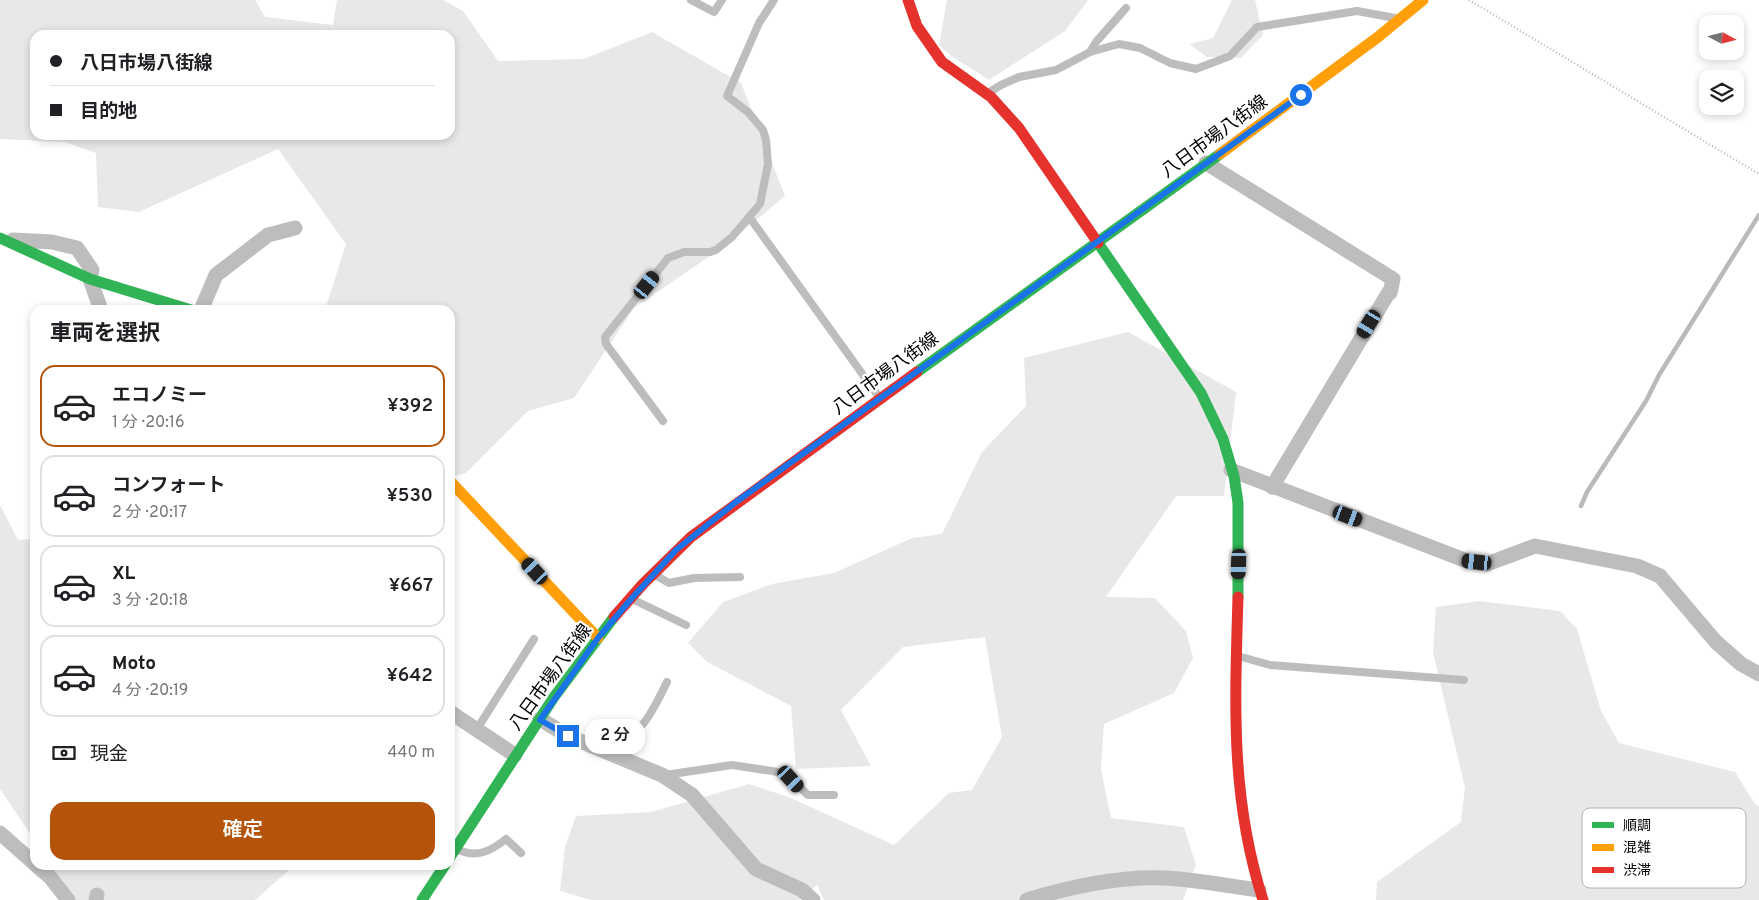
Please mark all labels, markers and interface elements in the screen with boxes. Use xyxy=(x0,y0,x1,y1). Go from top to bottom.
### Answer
north arrow xyxy=(1699,15,1744,60)
map controls xyxy=(1699,15,1744,115)
text: 八日市場八街線 xyxy=(80,52,213,76)
button: layers xyxy=(1699,70,1744,115)
route start xyxy=(1290,84,1312,106)
street label: 八日市場八街線 xyxy=(1157,91,1273,184)
text: 目的地 xyxy=(80,100,137,124)
car xyxy=(631,269,662,301)
car xyxy=(1354,307,1383,341)
text: 車両を選択 xyxy=(50,321,160,348)
street label: 八日市場八街線 xyxy=(828,328,944,421)
icon: car xyxy=(52,384,97,429)
text: エコノミー xyxy=(112,384,207,408)
text: ¥392 xyxy=(387,394,433,418)
text: 1 分 · 20:16 xyxy=(112,413,184,433)
icon: car xyxy=(52,474,97,519)
text: コンフォート xyxy=(112,474,225,498)
text: ¥530 xyxy=(387,484,433,508)
text: 2 分 · 20:17 xyxy=(112,503,187,523)
car xyxy=(1331,504,1364,528)
car xyxy=(1230,549,1247,579)
car xyxy=(1461,553,1492,571)
car xyxy=(519,555,550,587)
text: XL xyxy=(112,562,135,586)
icon: car xyxy=(52,564,97,609)
text: ¥667 xyxy=(389,574,433,598)
text: 3 分 · 20:18 xyxy=(112,591,188,611)
street label: 八日市場八街線 xyxy=(505,620,598,736)
text: Moto xyxy=(112,652,156,676)
icon: car xyxy=(52,654,97,699)
text: ¥642 xyxy=(386,664,433,688)
text: 4 分 · 20:19 xyxy=(112,681,188,701)
callout: 2 分 xyxy=(586,718,646,754)
route end xyxy=(557,725,579,747)
text: 2 分 xyxy=(600,726,630,746)
icon: cash xyxy=(50,739,78,767)
text: 現金 xyxy=(90,743,128,767)
text: 440 m xyxy=(388,743,435,763)
car xyxy=(775,763,806,795)
button: 確定 xyxy=(50,802,435,860)
legend xyxy=(1582,808,1746,888)
text: 順調 xyxy=(1623,818,1651,835)
text: 混雑 xyxy=(1623,839,1651,857)
text: 渋滞 xyxy=(1623,863,1651,880)

